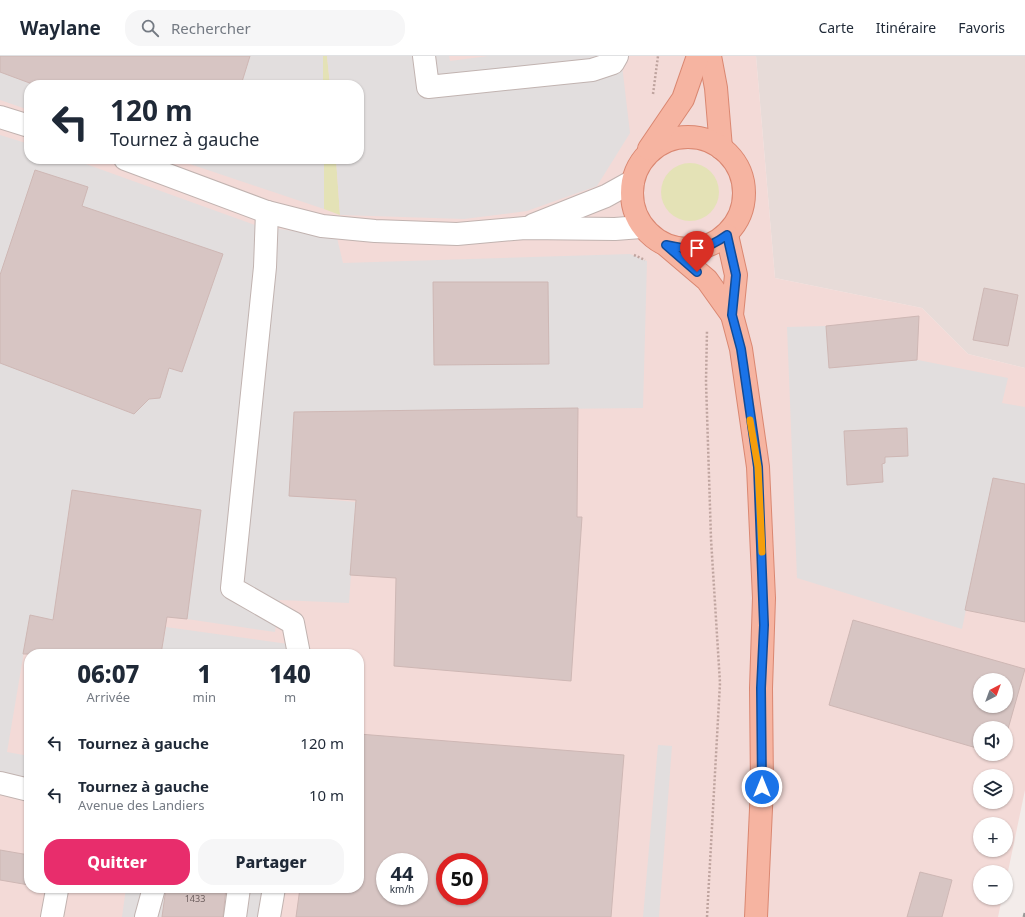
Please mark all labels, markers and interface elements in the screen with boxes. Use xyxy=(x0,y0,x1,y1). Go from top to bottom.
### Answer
search box xyxy=(125,10,405,46)
text: Waylane xyxy=(20,15,101,41)
icon: search xyxy=(139,17,161,39)
text: Rechercher xyxy=(171,18,251,38)
text: Carte xyxy=(818,18,854,37)
text: Itinéraire xyxy=(876,18,936,37)
text: Favoris xyxy=(958,18,1005,37)
text: 120 m xyxy=(110,91,193,129)
icon: left xyxy=(44,96,96,148)
text: Tournez à gauche xyxy=(110,127,259,151)
pin xyxy=(680,231,714,272)
icon: arrive xyxy=(686,237,708,259)
text: 06:07 xyxy=(77,657,139,690)
text: 1 xyxy=(197,657,211,690)
text: 140 xyxy=(269,657,311,690)
north arrow xyxy=(973,673,1013,713)
map controls xyxy=(973,673,1013,905)
text: Arrivée xyxy=(86,688,130,706)
text: min xyxy=(193,688,216,706)
text: m xyxy=(284,688,296,706)
button: sound xyxy=(973,721,1013,761)
icon: left xyxy=(44,732,66,754)
text: Tournez à gauche xyxy=(78,733,209,753)
text: 120 m xyxy=(300,733,344,753)
position arrow xyxy=(741,766,783,808)
button: layers xyxy=(973,769,1013,809)
text: Tournez à gauche xyxy=(78,776,209,796)
icon: left xyxy=(44,784,66,806)
text: 10 m xyxy=(309,785,344,805)
text: Avenue des Landiers xyxy=(78,796,204,814)
button: + xyxy=(973,817,1013,857)
button: Quitter xyxy=(44,839,190,885)
button: Partager xyxy=(198,839,344,885)
speed limit sign: 50 xyxy=(436,853,488,905)
text: 44 xyxy=(391,860,413,887)
button: − xyxy=(973,865,1013,905)
text: km/h xyxy=(390,882,414,896)
house number: 1433 xyxy=(185,892,205,905)

